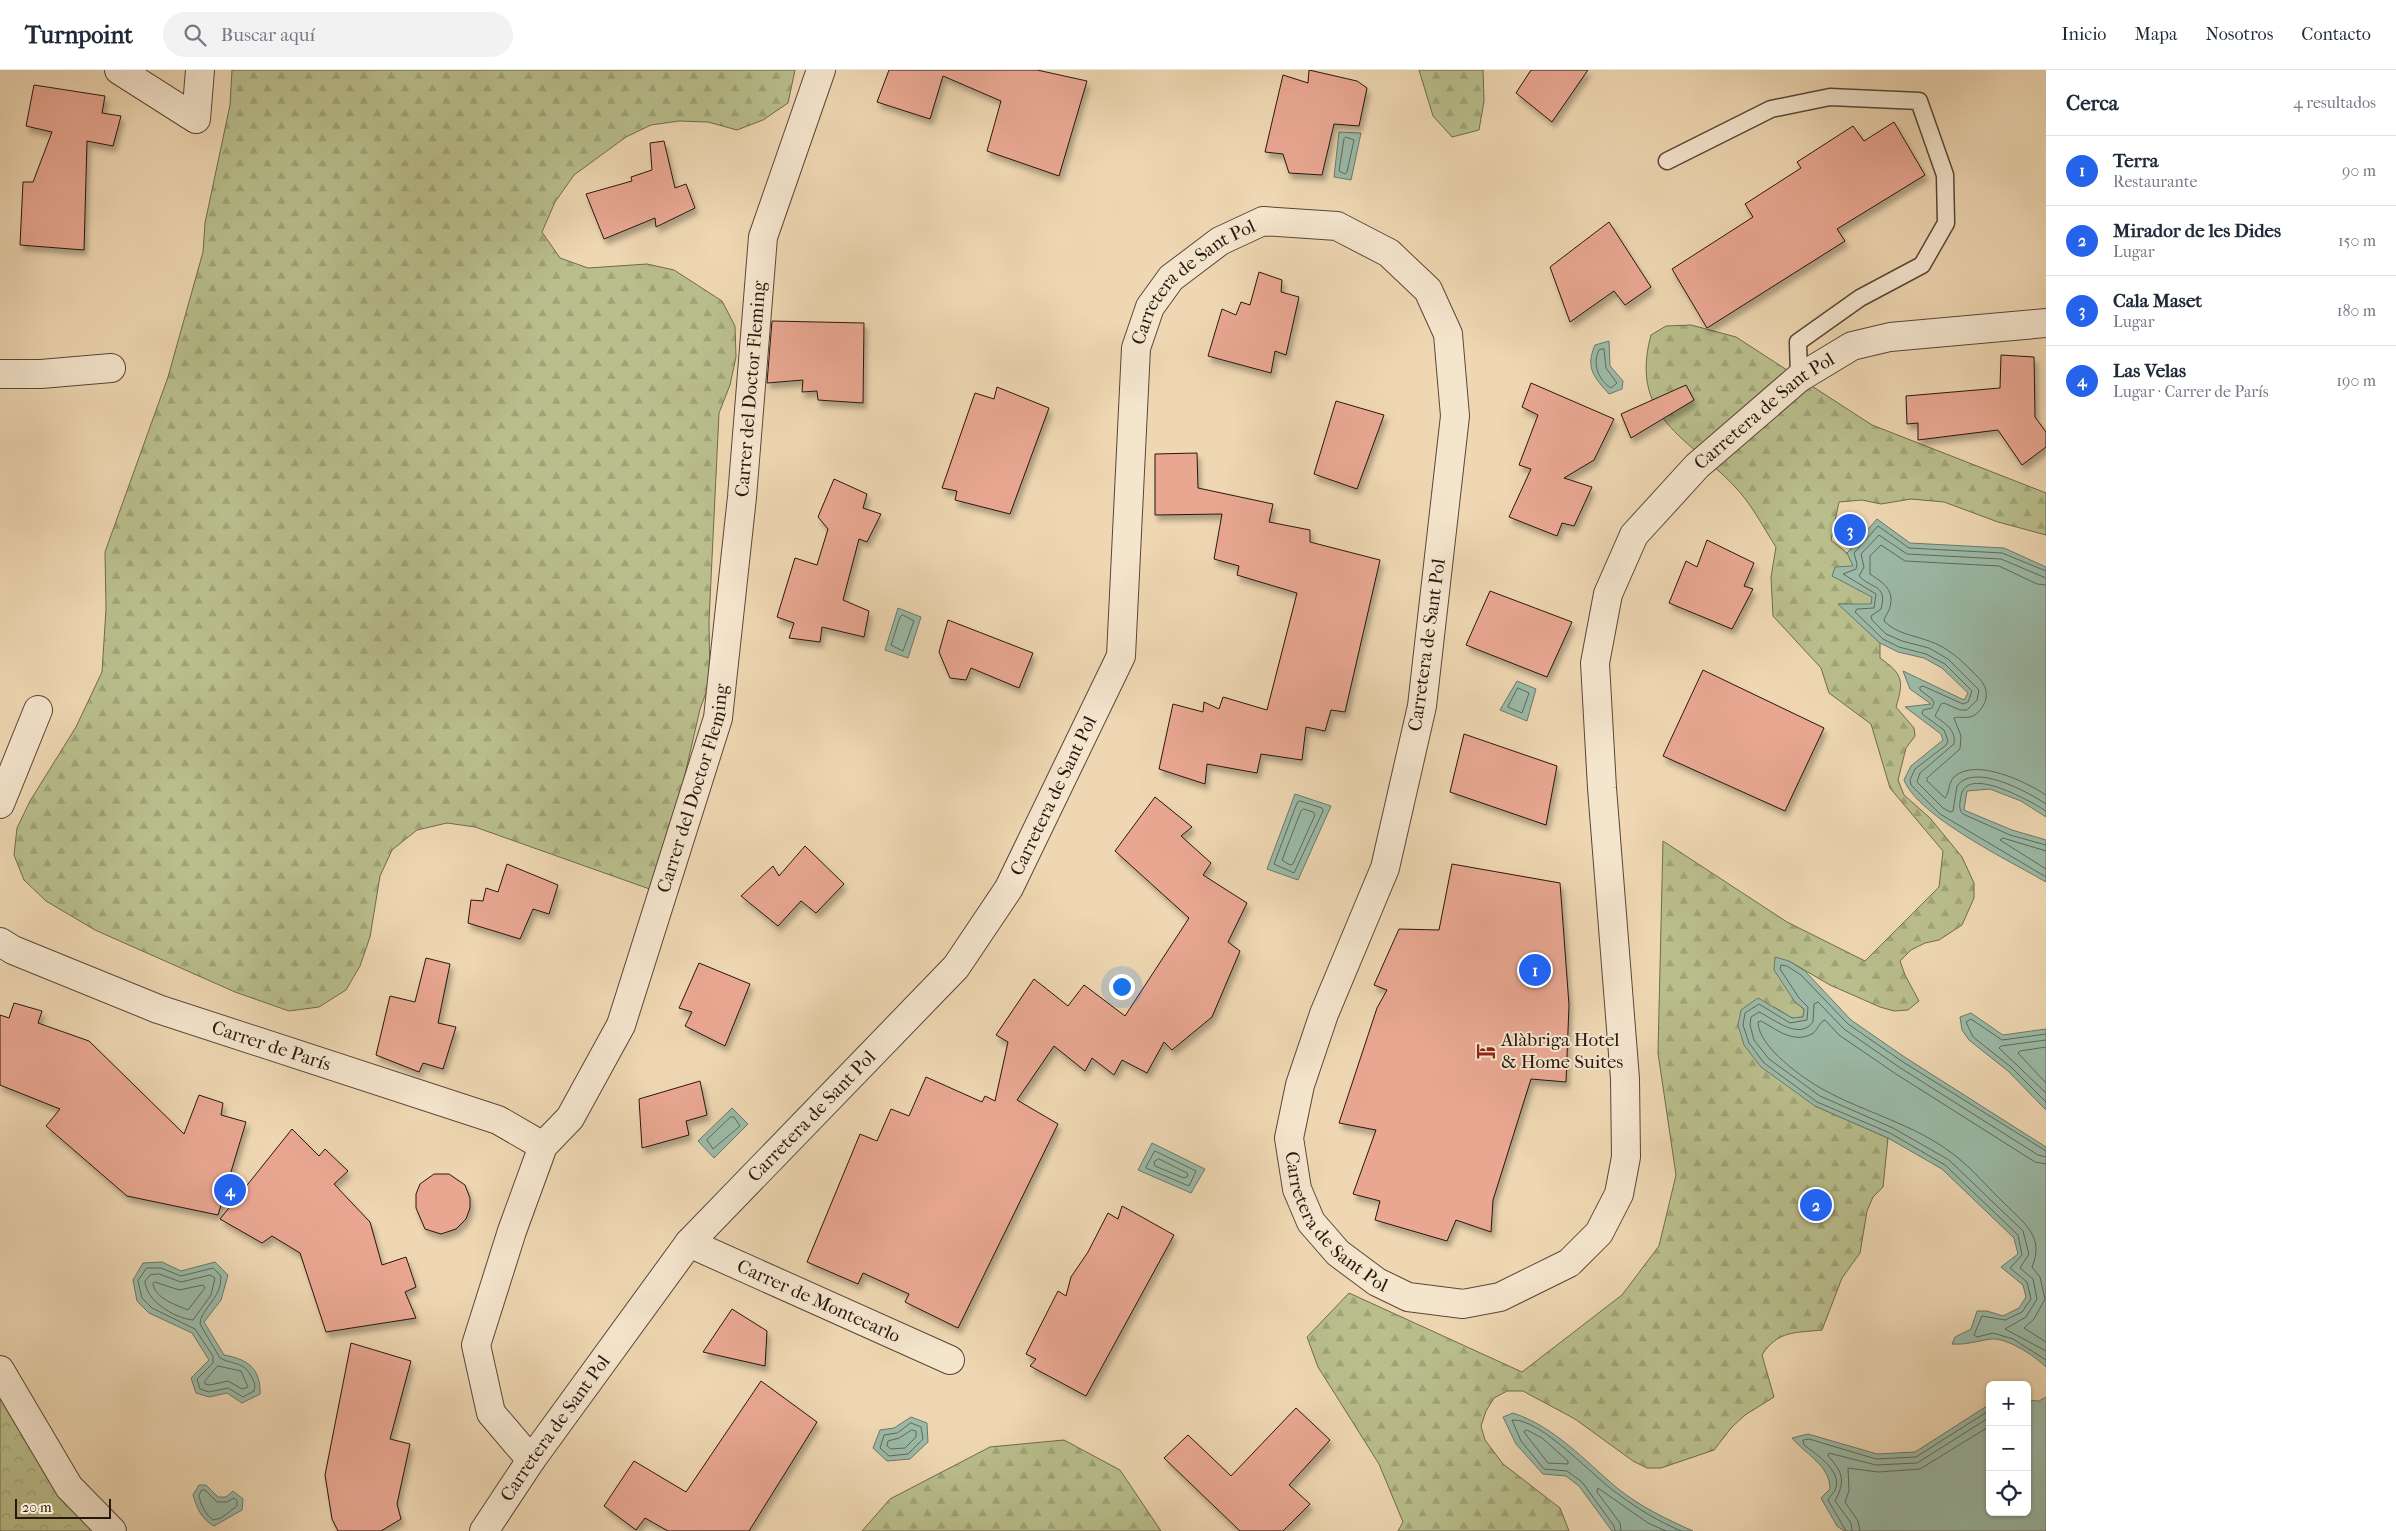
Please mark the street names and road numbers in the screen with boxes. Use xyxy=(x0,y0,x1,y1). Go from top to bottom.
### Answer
street label: Carretera de Sant Pol xyxy=(1127,215,1259,348)
street label: Carrer del Doctor Fleming xyxy=(731,279,770,498)
street label: Carretera de Sant Pol xyxy=(1690,348,1838,474)
street label: Carretera de Sant Pol xyxy=(1404,557,1450,733)
street label: Carrer del Doctor Fleming xyxy=(652,682,733,896)
street label: Carretera de Sant Pol xyxy=(1006,713,1101,879)
street label: Carrer de París xyxy=(209,1016,334,1076)
street label: Carretera de Sant Pol xyxy=(743,1046,880,1186)
street label: Carretera de Sant Pol xyxy=(1280,1150,1392,1297)
street label: Carrer de Montecarlo xyxy=(733,1255,904,1347)
street label: Carretera de Sant Pol xyxy=(496,1351,615,1505)

